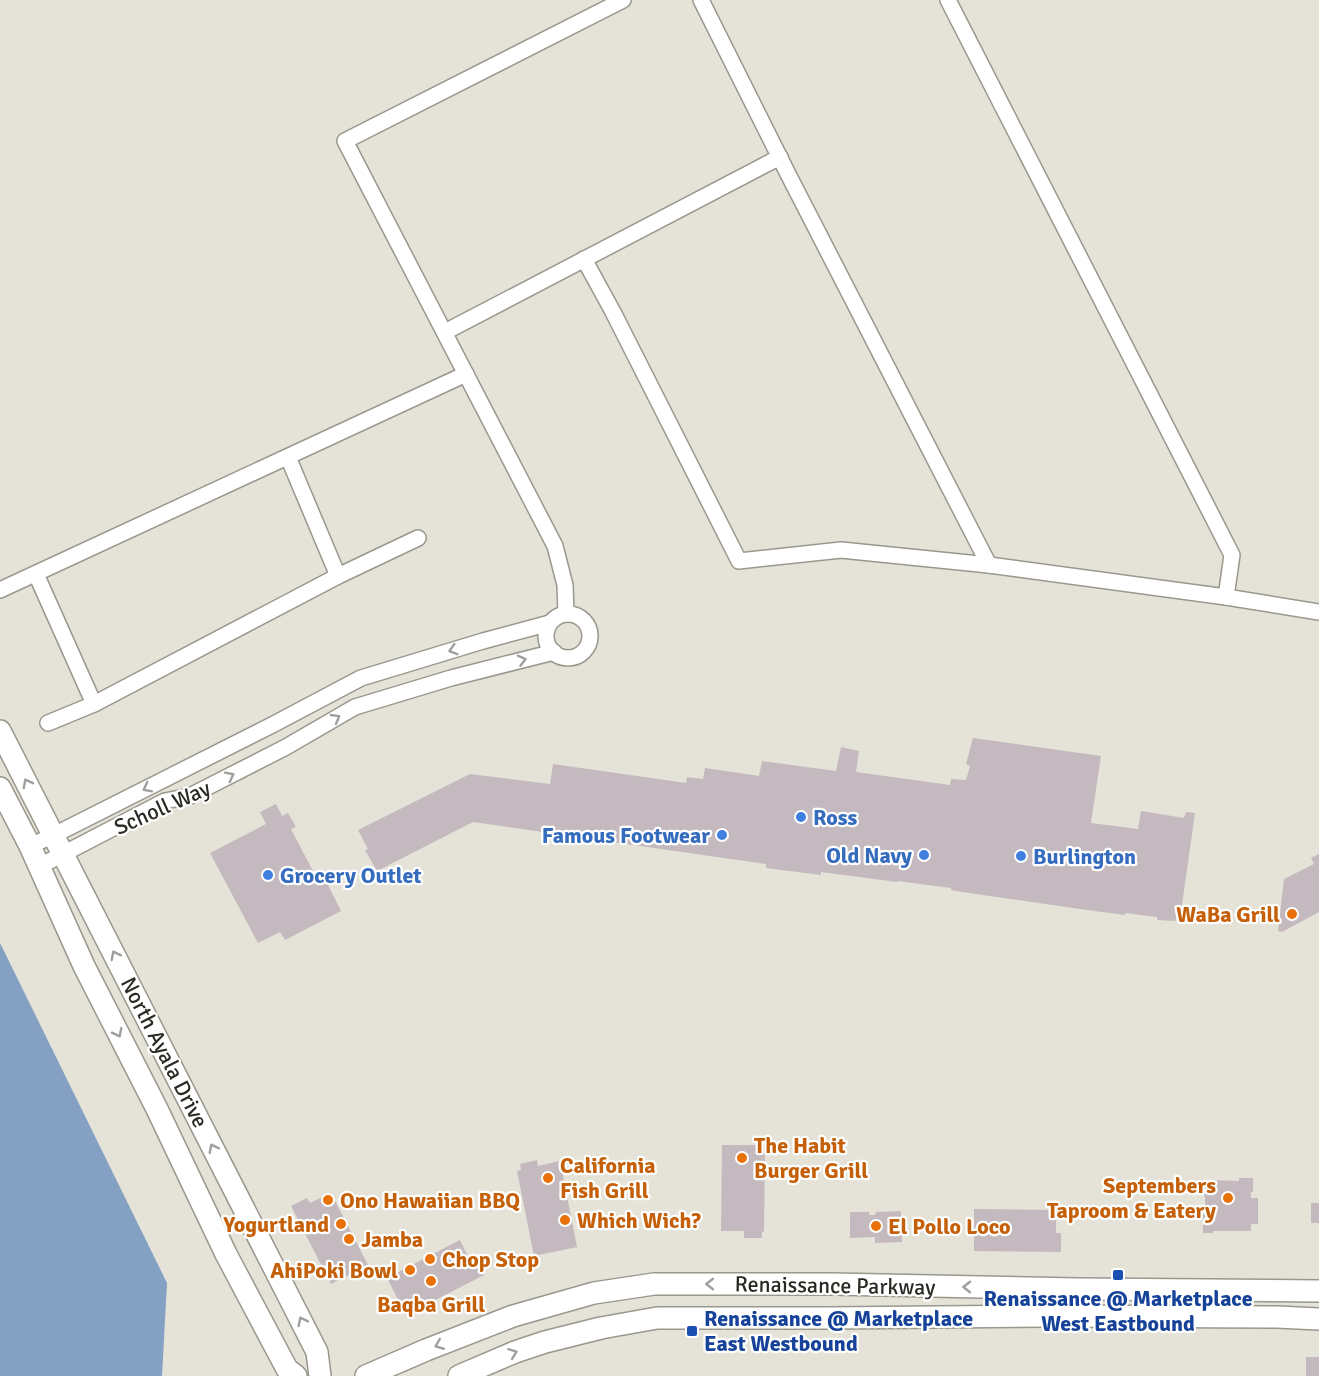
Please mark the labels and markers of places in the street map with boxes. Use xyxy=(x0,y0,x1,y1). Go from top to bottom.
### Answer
place label: Ross xyxy=(813,804,857,831)
marker: Ross xyxy=(794,810,808,824)
place label: Famous Footwear xyxy=(542,822,710,849)
marker: Famous Footwear xyxy=(715,828,729,842)
place label: Old Navy xyxy=(826,842,912,869)
place label: Burlington xyxy=(1033,843,1136,870)
marker: Old Navy xyxy=(917,848,931,862)
marker: Burlington xyxy=(1014,849,1028,863)
place label: Grocery Outlet xyxy=(280,862,422,889)
marker: Grocery Outlet xyxy=(261,868,275,882)
place label: WaBa Grill xyxy=(1176,901,1280,928)
marker: WaBa Grill xyxy=(1285,907,1299,921)
place label: The Habit Burger Grill xyxy=(754,1132,868,1184)
marker: The Habit Burger Grill xyxy=(735,1151,749,1165)
place label: California Fish Grill xyxy=(560,1152,656,1204)
marker: California Fish Grill xyxy=(541,1171,555,1185)
place label: Septembers Taproom & Eatery xyxy=(1047,1172,1216,1224)
place label: Ono Hawaiian BBQ xyxy=(340,1187,520,1214)
marker: Septembers Taproom & Eatery xyxy=(1221,1191,1235,1205)
marker: Ono Hawaiian BBQ xyxy=(321,1193,335,1207)
place label: Which Wich? xyxy=(577,1207,701,1234)
place label: Yogurtland xyxy=(222,1211,329,1238)
marker: Which Wich? xyxy=(558,1213,572,1227)
place label: El Pollo Loco xyxy=(888,1213,1010,1240)
marker: Yogurtland xyxy=(334,1217,348,1231)
marker: El Pollo Loco xyxy=(869,1219,883,1233)
place label: Jamba xyxy=(361,1226,423,1253)
marker: Jamba xyxy=(342,1232,356,1246)
place label: Chop Stop xyxy=(442,1246,539,1273)
marker: Chop Stop xyxy=(423,1252,437,1266)
place label: AhiPoki Bowl xyxy=(270,1257,398,1284)
marker: AhiPoki Bowl xyxy=(403,1263,417,1277)
marker: Renaissance @ Marketplace West Eastbound xyxy=(1111,1268,1125,1282)
marker: Baqba Grill xyxy=(424,1274,438,1288)
place label: Renaissance @ Marketplace West Eastbound xyxy=(983,1285,1253,1337)
place label: Baqba Grill xyxy=(377,1291,485,1318)
place label: Renaissance @ Marketplace East Westbound xyxy=(704,1305,973,1357)
marker: Renaissance @ Marketplace East Westbound xyxy=(685,1324,699,1338)

